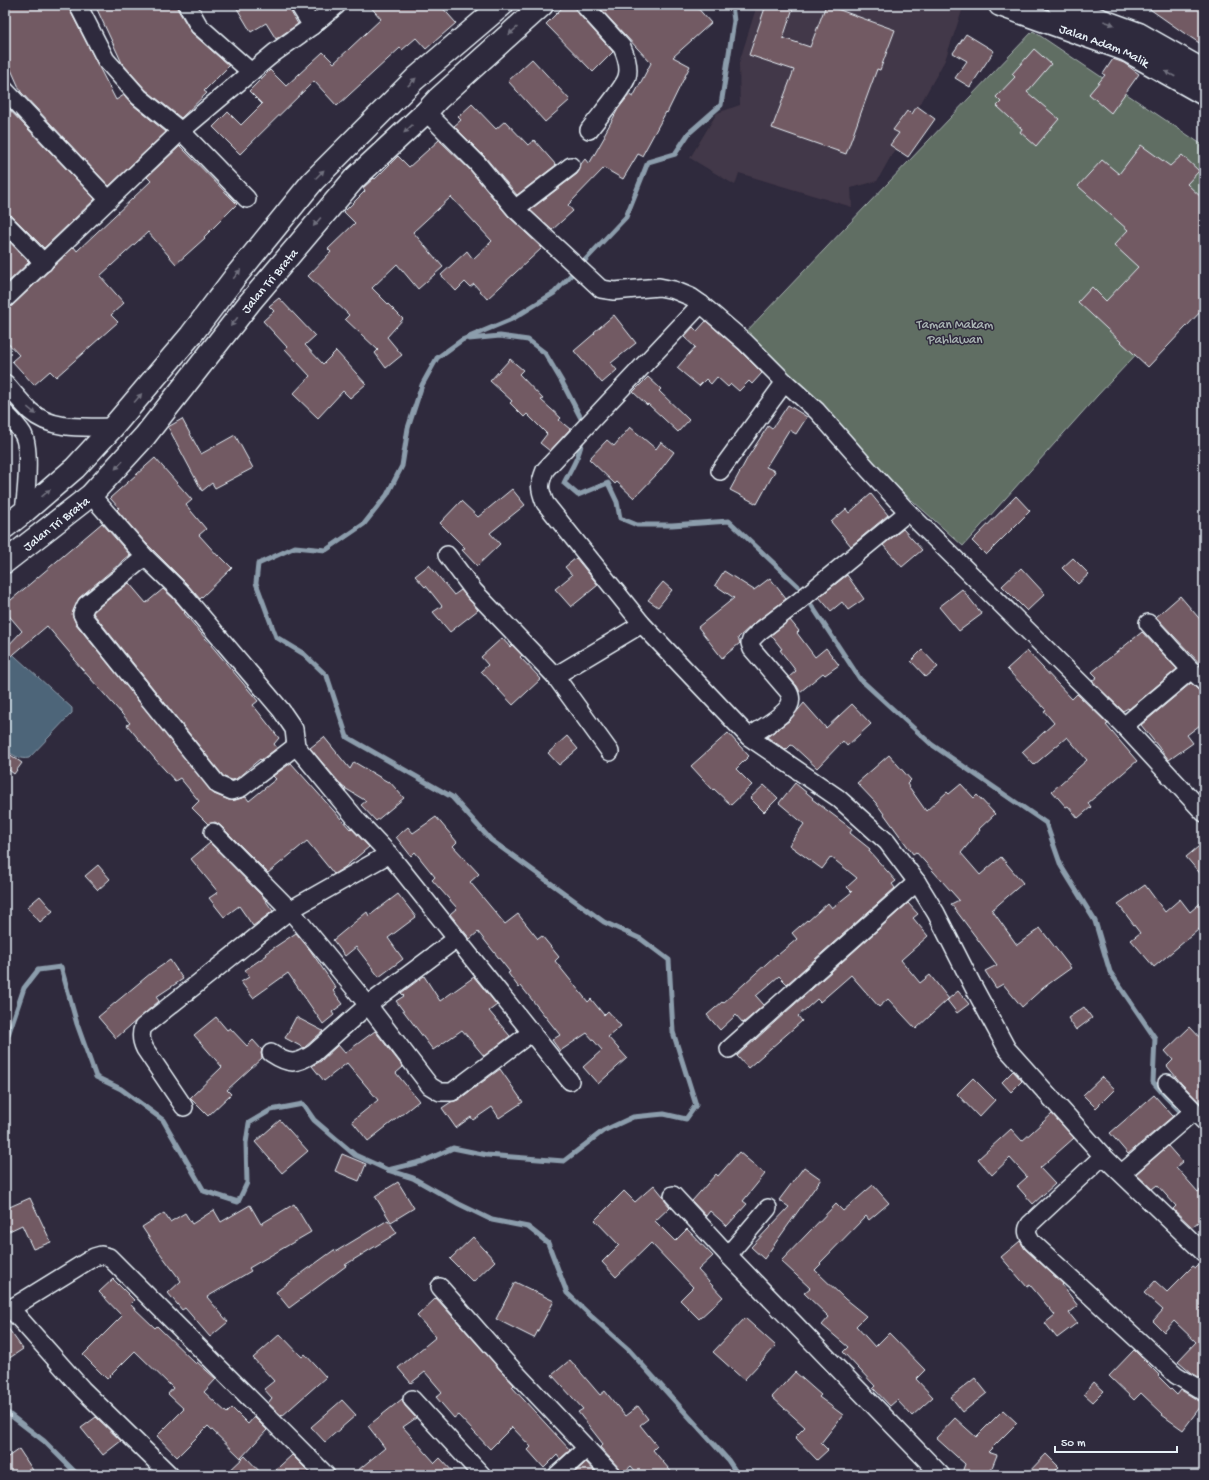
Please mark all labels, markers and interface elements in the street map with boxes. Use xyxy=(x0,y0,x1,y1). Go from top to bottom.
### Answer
one-way arrow xyxy=(1103,20,1115,26)
street label: Jalan Adam Malik xyxy=(1057,22,1152,72)
one-way arrow xyxy=(508,26,518,36)
one-way arrow xyxy=(1165,70,1176,77)
one-way arrow xyxy=(407,77,417,87)
one-way arrow xyxy=(403,125,413,134)
one-way arrow xyxy=(315,169,325,179)
one-way arrow xyxy=(313,217,322,227)
street label: Jalan Tri Brata xyxy=(239,246,303,317)
one-way arrow xyxy=(233,269,241,280)
one-way arrow xyxy=(230,317,239,328)
park label: Taman Makam Pahlawan xyxy=(916,318,993,348)
one-way arrow xyxy=(134,392,143,403)
one-way arrow xyxy=(27,407,37,415)
one-way arrow xyxy=(114,460,123,470)
one-way arrow xyxy=(41,488,51,498)
street label: Jalan Tri Brata xyxy=(21,494,94,555)
scale bar xyxy=(1055,1428,1177,1454)
text: 50 m xyxy=(1061,1437,1086,1451)

